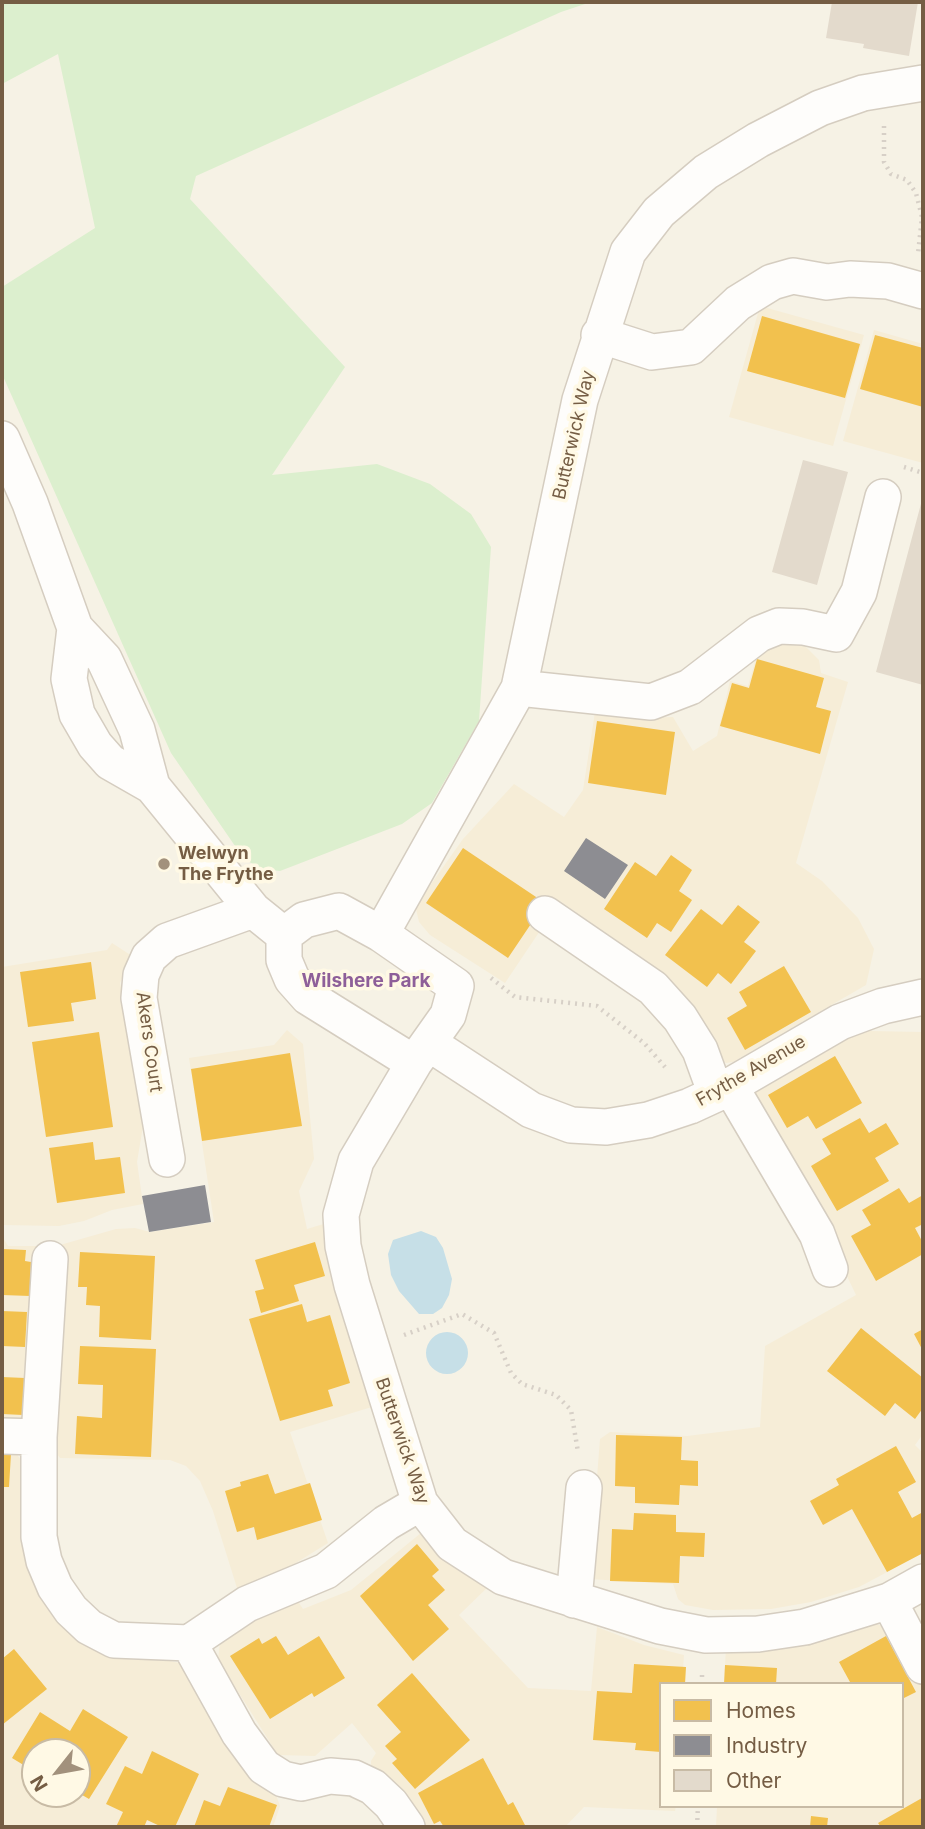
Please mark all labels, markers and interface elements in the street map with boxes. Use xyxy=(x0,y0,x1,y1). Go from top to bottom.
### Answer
street label: Butterwick Way xyxy=(549,368,599,502)
place label: Welwyn The Frythe xyxy=(178,843,274,886)
marker: Welwyn The Frythe xyxy=(156,856,172,872)
district label: Wilshere Park xyxy=(301,970,431,992)
street label: Akers Court xyxy=(131,990,167,1094)
street label: Frythe Avenue xyxy=(692,1031,810,1111)
street label: Butterwick Way xyxy=(370,1375,434,1507)
legend xyxy=(659,1682,904,1808)
text: Homes xyxy=(726,1698,796,1723)
text: Industry xyxy=(726,1733,807,1758)
north arrow xyxy=(21,1738,91,1808)
text: Other xyxy=(726,1768,782,1793)
text: N xyxy=(26,1771,53,1795)

